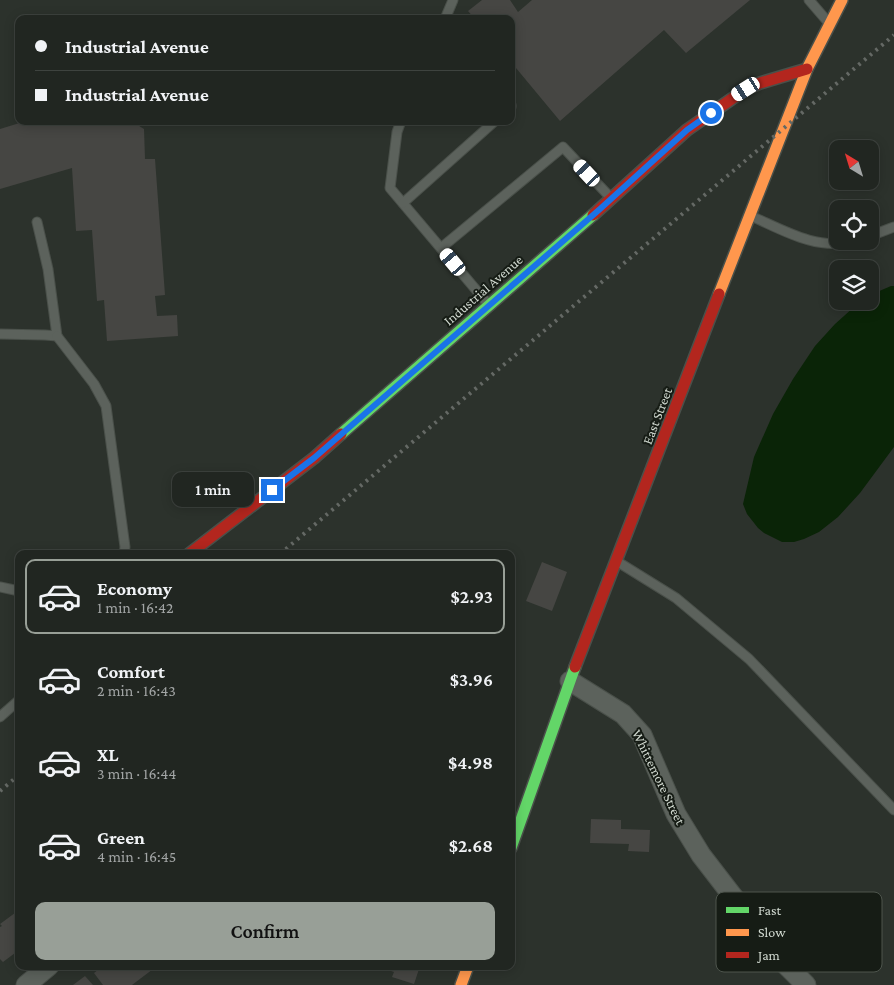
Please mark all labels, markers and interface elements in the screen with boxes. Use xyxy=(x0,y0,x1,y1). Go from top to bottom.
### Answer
text: Industrial Avenue xyxy=(65,36,209,57)
car xyxy=(729,75,762,103)
text: Industrial Avenue xyxy=(65,84,209,105)
route start xyxy=(700,102,722,124)
north arrow xyxy=(829,140,879,190)
map controls xyxy=(829,140,879,310)
car xyxy=(571,157,602,189)
button: locate xyxy=(829,200,879,250)
car xyxy=(437,246,468,278)
street label: Industrial Avenue xyxy=(440,251,526,329)
button: layers xyxy=(829,260,879,310)
street label: East Street xyxy=(639,385,675,447)
callout: 1 min xyxy=(172,472,254,508)
route end xyxy=(261,479,283,501)
text: 1 min xyxy=(195,481,231,498)
icon: car xyxy=(37,574,82,619)
text: Economy xyxy=(97,578,172,599)
text: $2.93 xyxy=(451,586,493,607)
text: 1 min · 16:42 xyxy=(97,599,174,616)
icon: car xyxy=(37,657,82,702)
text: Comfort xyxy=(97,661,165,682)
text: $3.96 xyxy=(450,669,493,690)
text: 2 min · 16:43 xyxy=(97,682,176,699)
street label: Whittemore Street xyxy=(629,727,689,827)
icon: car xyxy=(37,740,82,785)
text: XL xyxy=(97,744,119,765)
text: $4.98 xyxy=(448,752,493,773)
text: 3 min · 16:44 xyxy=(97,765,177,782)
icon: car xyxy=(37,823,82,868)
text: Green xyxy=(97,827,145,848)
text: $2.68 xyxy=(449,835,493,856)
text: 4 min · 16:45 xyxy=(97,848,176,865)
legend xyxy=(716,892,882,972)
button: Confirm xyxy=(35,902,495,960)
text: Fast xyxy=(758,902,782,918)
text: Slow xyxy=(758,924,786,940)
text: Jam xyxy=(756,947,780,963)

